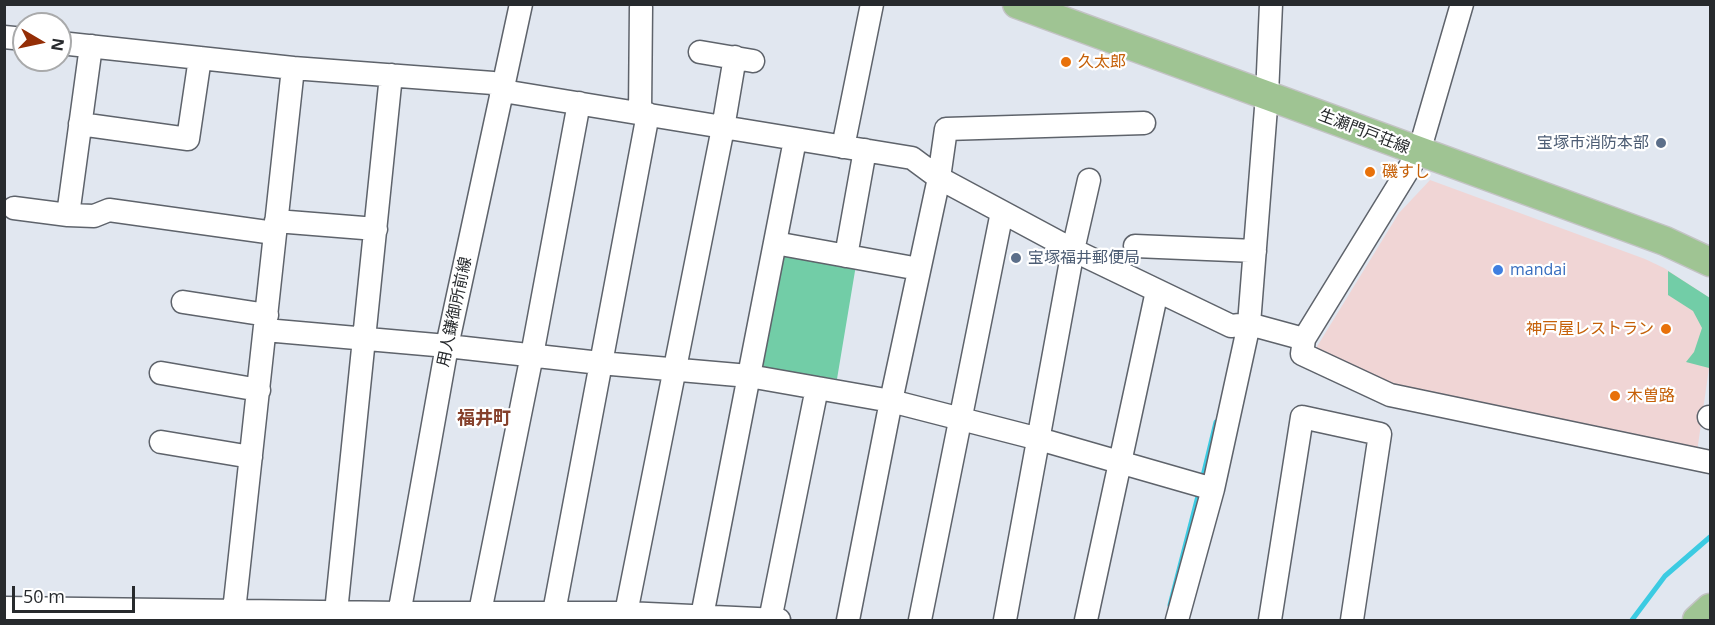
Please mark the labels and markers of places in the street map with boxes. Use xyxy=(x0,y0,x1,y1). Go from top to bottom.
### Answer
place label: 久太郎 xyxy=(1078,52,1126,72)
marker: 久太郎 xyxy=(1059,55,1073,69)
place label: 宝塚市消防本部 xyxy=(1537,133,1649,153)
marker: 宝塚市消防本部 xyxy=(1654,136,1668,150)
place label: 磯すし xyxy=(1382,162,1430,182)
marker: 磯すし xyxy=(1363,165,1377,179)
place label: 宝塚福井郵便局 xyxy=(1028,248,1140,268)
marker: 宝塚福井郵便局 xyxy=(1009,251,1023,265)
place label: mandai xyxy=(1510,260,1566,280)
marker: mandai xyxy=(1491,263,1505,277)
place label: 神戸屋レストラン xyxy=(1526,319,1654,339)
marker: 神戸屋レストラン xyxy=(1659,322,1673,336)
place label: 木曽路 xyxy=(1627,386,1675,406)
marker: 木曽路 xyxy=(1608,389,1622,403)

